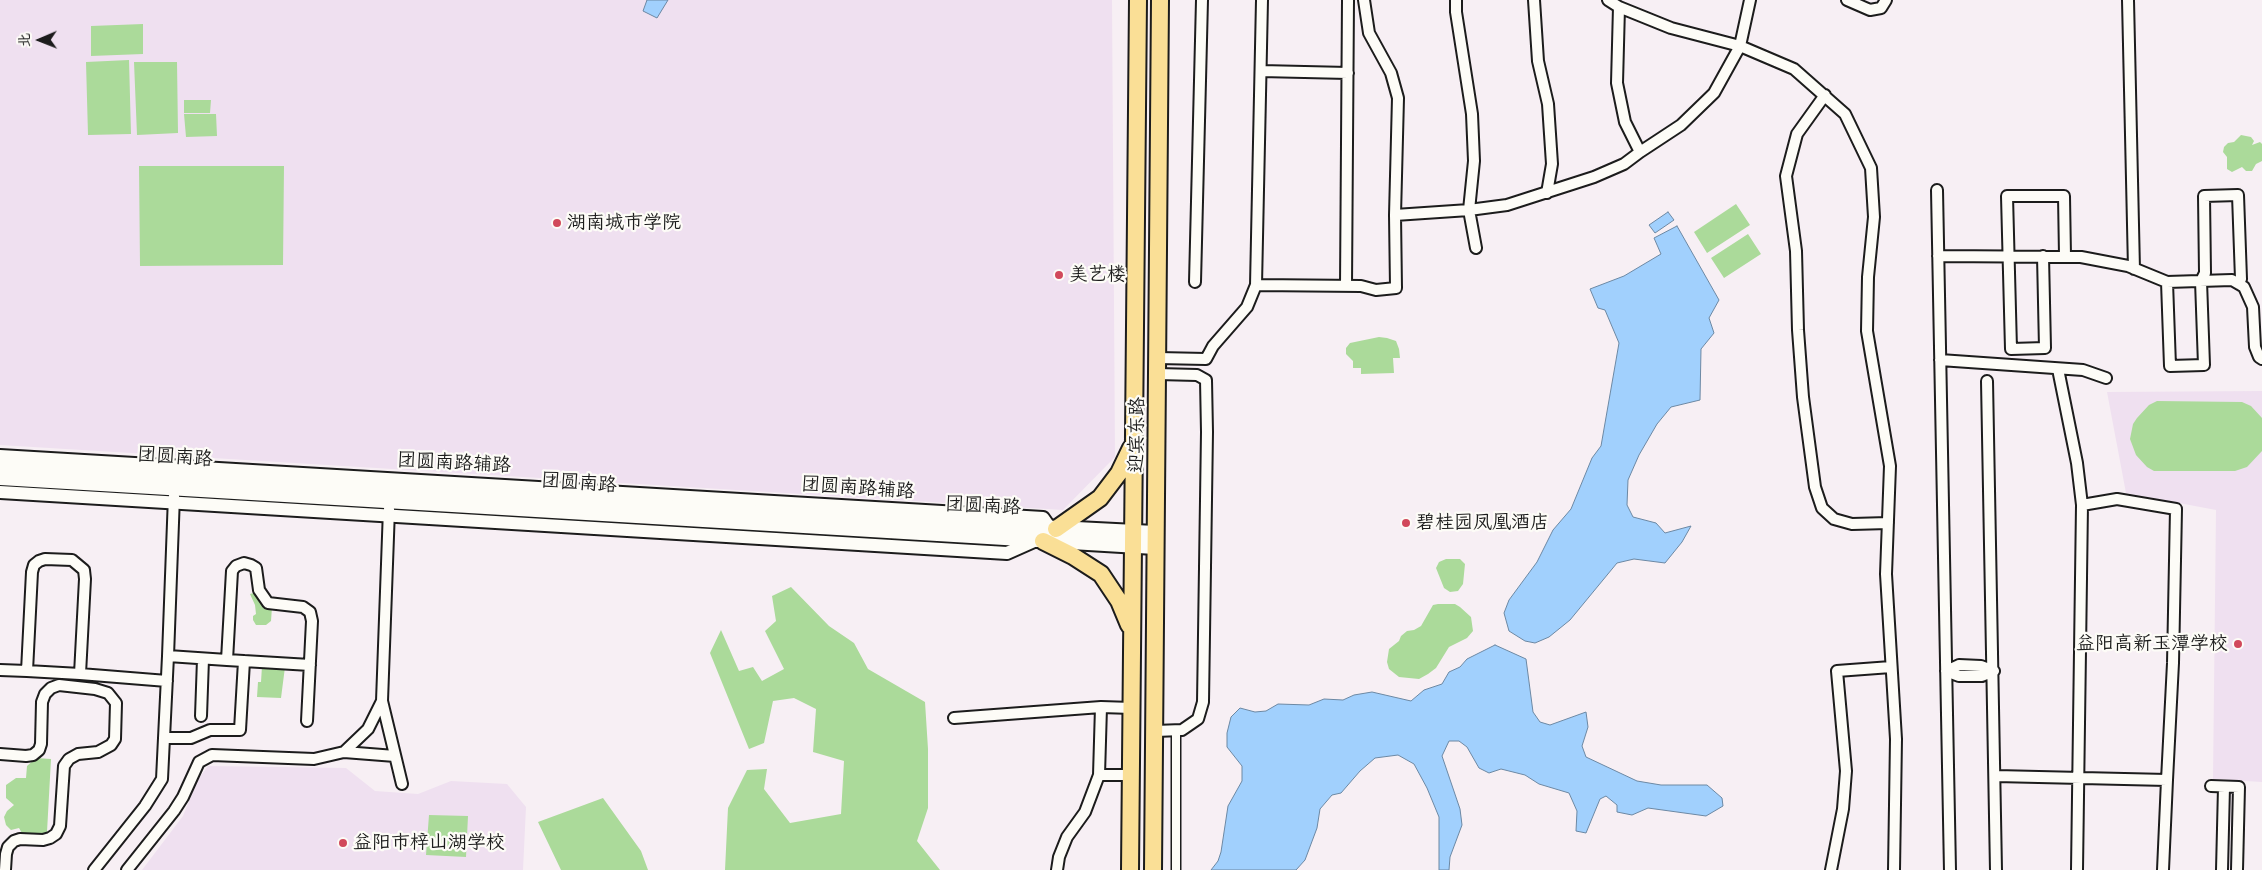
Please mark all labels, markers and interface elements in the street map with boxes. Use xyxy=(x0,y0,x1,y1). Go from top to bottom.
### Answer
north arrow xyxy=(15,15,65,65)
text: 北 xyxy=(16,33,33,47)
place label: 湖南城市学院 xyxy=(567,212,681,234)
marker: 湖南城市学院 xyxy=(551,217,563,229)
place label: 美艺楼 xyxy=(1069,264,1126,286)
marker: 美艺楼 xyxy=(1053,269,1065,281)
street label: 迎宾东路 xyxy=(1125,397,1149,473)
street label: 团圆南路 xyxy=(136,443,214,471)
street label: 团圆南路辅路 xyxy=(396,449,512,477)
street label: 团圆南路 xyxy=(540,469,618,497)
street label: 团圆南路辅路 xyxy=(800,473,916,503)
street label: 团圆南路 xyxy=(944,493,1022,519)
place label: 碧桂园凤凰酒店 xyxy=(1416,512,1549,534)
marker: 碧桂园凤凰酒店 xyxy=(1400,517,1412,529)
place label: 益阳高新玉潭学校 xyxy=(2076,633,2228,655)
marker: 益阳高新玉潭学校 xyxy=(2232,638,2244,650)
place label: 益阳市梓山湖学校 xyxy=(353,832,505,854)
marker: 益阳市梓山湖学校 xyxy=(337,837,349,849)

